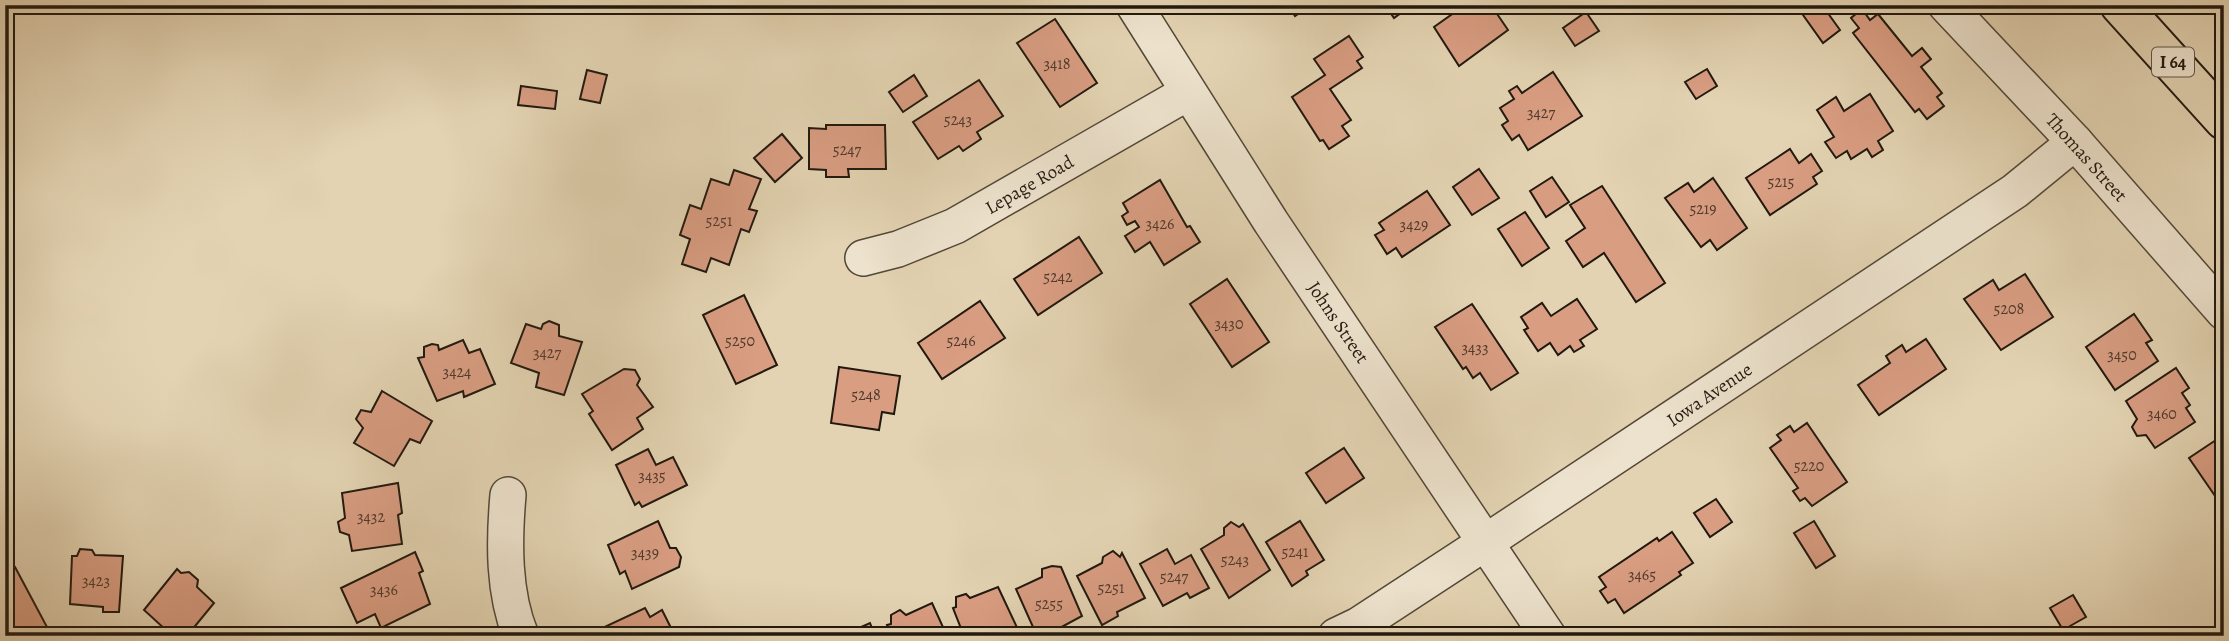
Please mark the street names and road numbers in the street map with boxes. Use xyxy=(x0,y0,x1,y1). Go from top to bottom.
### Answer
road number: I 64 xyxy=(2152,48,2194,76)
street label: Thomas Street xyxy=(2039,108,2133,208)
street label: Lepage Road xyxy=(980,149,1079,221)
street label: Johns Street xyxy=(1301,276,1375,369)
street label: Iowa Avenue xyxy=(1662,357,1757,433)

